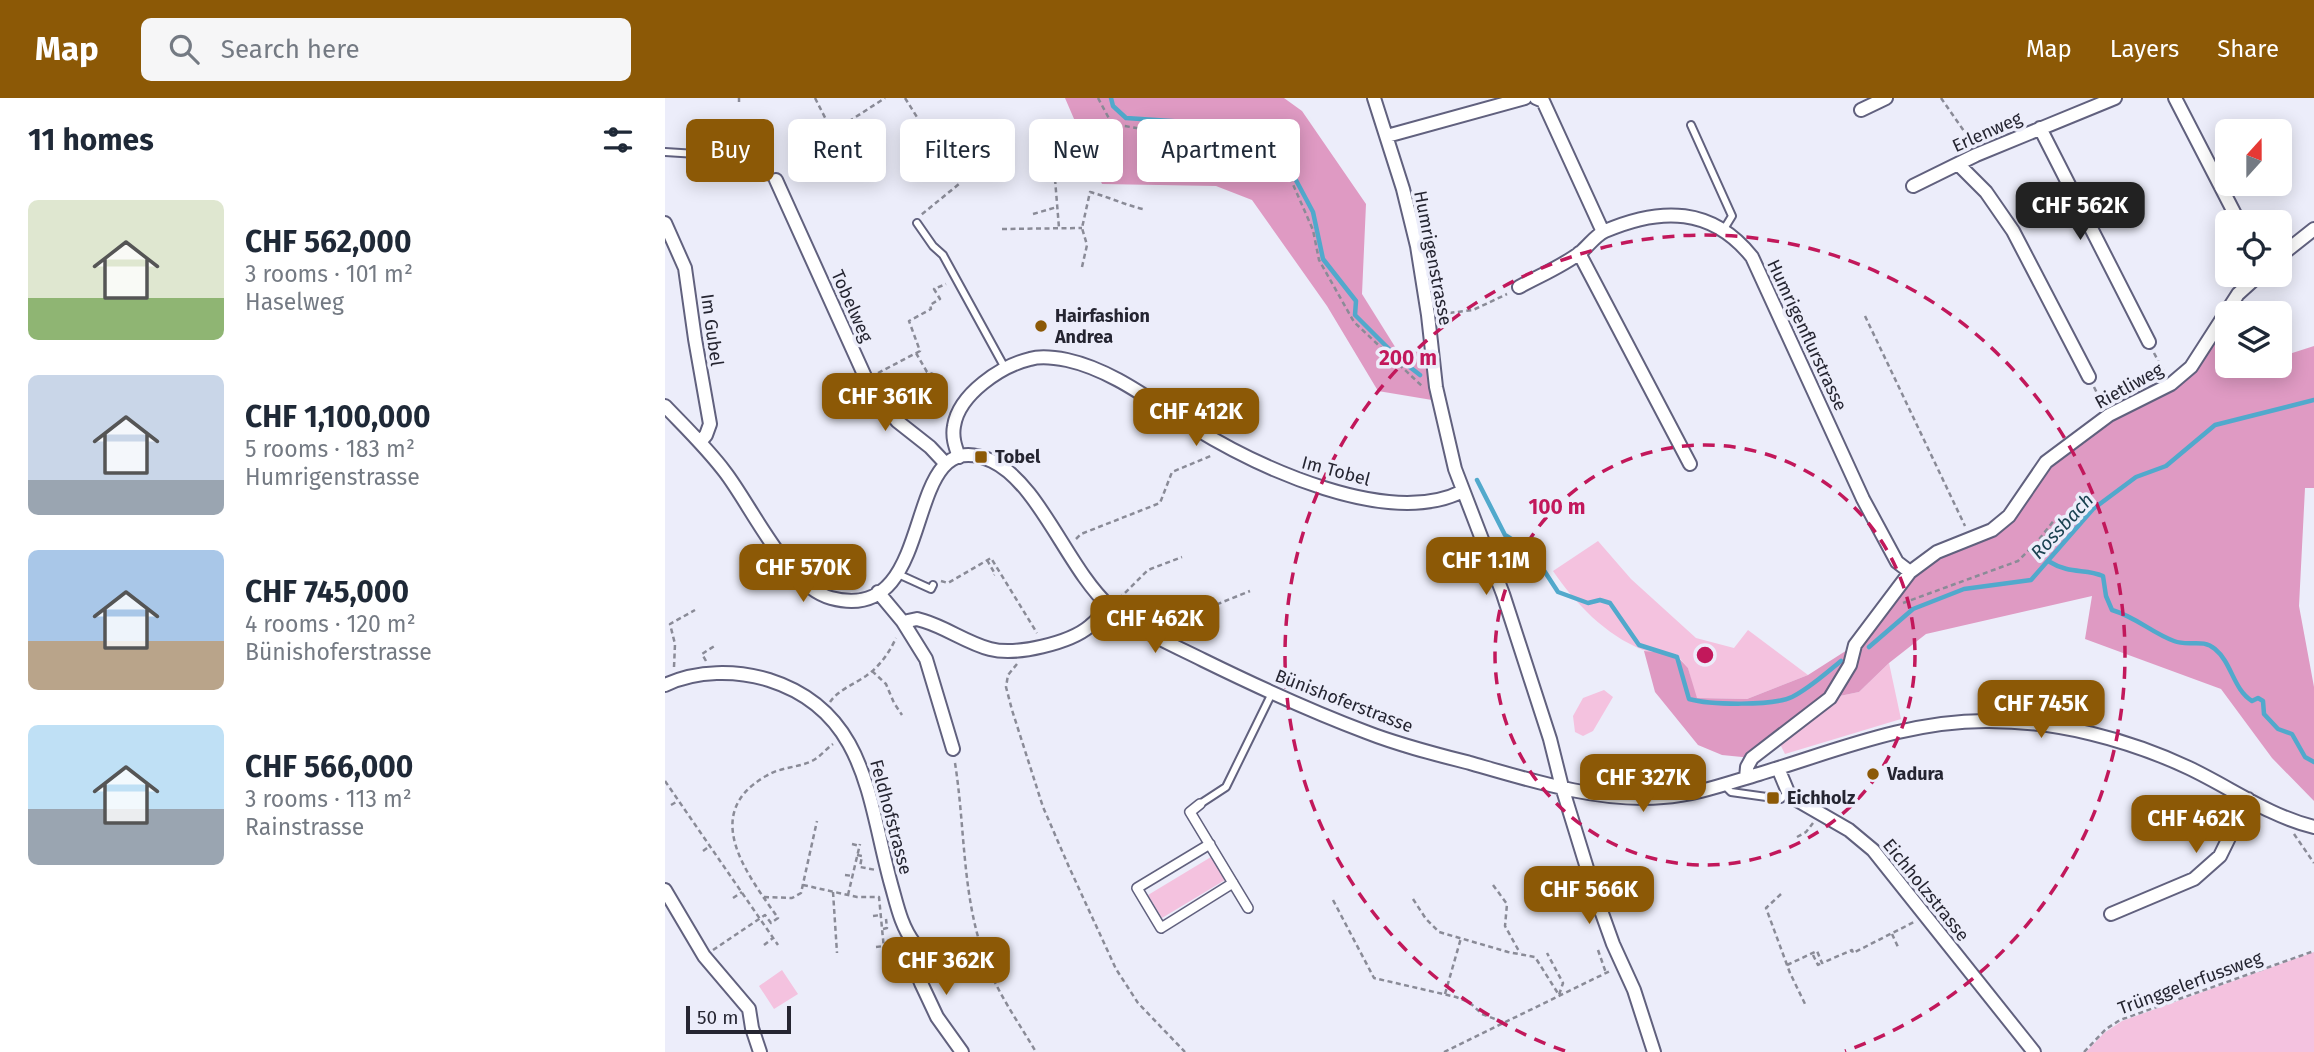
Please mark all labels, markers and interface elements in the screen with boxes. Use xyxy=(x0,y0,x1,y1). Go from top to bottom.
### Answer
search box xyxy=(141,18,631,81)
text: Map xyxy=(35,29,99,69)
icon: search xyxy=(165,30,203,68)
text: Search here xyxy=(221,34,360,65)
text: Map xyxy=(2026,35,2072,63)
text: Layers xyxy=(2110,35,2179,63)
text: Share xyxy=(2217,35,2279,63)
street label: Erlenweg xyxy=(1949,107,2026,157)
chip: Buy xyxy=(686,119,774,182)
chip: Rent xyxy=(788,119,886,182)
chip: Filters xyxy=(900,119,1015,182)
chip: New xyxy=(1029,119,1123,182)
chip: Apartment xyxy=(1137,119,1300,182)
north arrow xyxy=(2215,119,2293,196)
map controls xyxy=(2215,119,2292,378)
icon: filters xyxy=(599,121,637,159)
text: 11 homes xyxy=(28,122,154,158)
pin: CHF 562K xyxy=(2008,183,2152,242)
street label: Humrigenstrasse xyxy=(1409,189,1457,327)
text: CHF 562K xyxy=(2032,191,2128,219)
button: locate xyxy=(2215,210,2292,287)
text: CHF 562,000 xyxy=(245,224,411,260)
icon: home xyxy=(84,228,168,312)
street label: Humrigenflurstrasse xyxy=(1762,256,1852,414)
text: 3 rooms · 101 m² xyxy=(245,260,413,288)
street label: Tobelweg xyxy=(826,266,878,346)
text: Haselweg xyxy=(245,288,344,316)
street label: Im Gubel xyxy=(696,292,728,368)
button: layers xyxy=(2215,301,2292,378)
place label: Hairfashion Andrea xyxy=(1054,305,1150,348)
marker: Hairfashion Andrea xyxy=(1033,318,1049,334)
text: 200 m xyxy=(1379,345,1437,371)
street label: Rietliweg xyxy=(2091,358,2167,414)
pin: CHF 361K xyxy=(813,374,957,433)
text: CHF 361K xyxy=(838,382,932,410)
pin: CHF 412K xyxy=(1124,388,1268,448)
text: CHF 412K xyxy=(1149,397,1243,425)
text: CHF 1,100,000 xyxy=(245,399,431,435)
icon: home xyxy=(84,403,168,487)
text: 5 rooms · 183 m² xyxy=(245,435,415,463)
place label: Tobel xyxy=(995,446,1041,468)
marker: Tobel xyxy=(973,449,989,465)
street label: Im Tobel xyxy=(1299,451,1373,491)
text: Humrigenstrasse xyxy=(245,463,420,491)
water label: Rossbach xyxy=(2026,488,2098,564)
text: 100 m xyxy=(1528,494,1586,520)
pin: CHF 1.1M xyxy=(1414,538,1558,597)
pin: CHF 570K xyxy=(731,545,875,604)
text: CHF 1.1M xyxy=(1442,546,1530,574)
text: CHF 570K xyxy=(755,553,851,581)
text: CHF 745,000 xyxy=(245,574,409,610)
icon: home xyxy=(84,578,168,662)
pin: CHF 462K xyxy=(1083,596,1227,655)
text: CHF 462K xyxy=(1106,604,1204,632)
text: 4 rooms · 120 m² xyxy=(245,610,416,638)
text: Bünishoferstrasse xyxy=(245,638,432,666)
centre of rings xyxy=(1693,643,1717,667)
street label: Bünishoferstrasse xyxy=(1272,665,1416,737)
pin: CHF 745K xyxy=(1969,680,2113,740)
text: CHF 745K xyxy=(1994,689,2088,717)
text: CHF 566,000 xyxy=(245,749,413,785)
icon: home xyxy=(84,753,168,837)
pin: CHF 327K xyxy=(1571,754,1715,814)
street label: Feldhofstrasse xyxy=(865,757,917,877)
text: CHF 327K xyxy=(1596,763,1690,791)
place label: Vadura xyxy=(1886,763,1944,785)
marker: Vadura xyxy=(1865,766,1881,782)
text: 3 rooms · 113 m² xyxy=(245,785,412,813)
place label: Eichholz xyxy=(1787,787,1855,809)
marker: Eichholz xyxy=(1765,790,1781,806)
pin: CHF 462K xyxy=(2124,796,2268,855)
text: CHF 462K xyxy=(2147,804,2245,832)
text: Rainstrasse xyxy=(245,813,364,841)
street label: Eichholzstrasse xyxy=(1878,834,1974,946)
pin: CHF 566K xyxy=(1517,866,1661,926)
text: CHF 566K xyxy=(1540,875,1638,903)
pin: CHF 362K xyxy=(874,937,1018,997)
text: CHF 362K xyxy=(898,946,994,974)
street label: Trünggelerfussweg xyxy=(2115,946,2266,1019)
scale bar xyxy=(686,1003,791,1035)
text: 50 m xyxy=(697,1006,738,1029)

